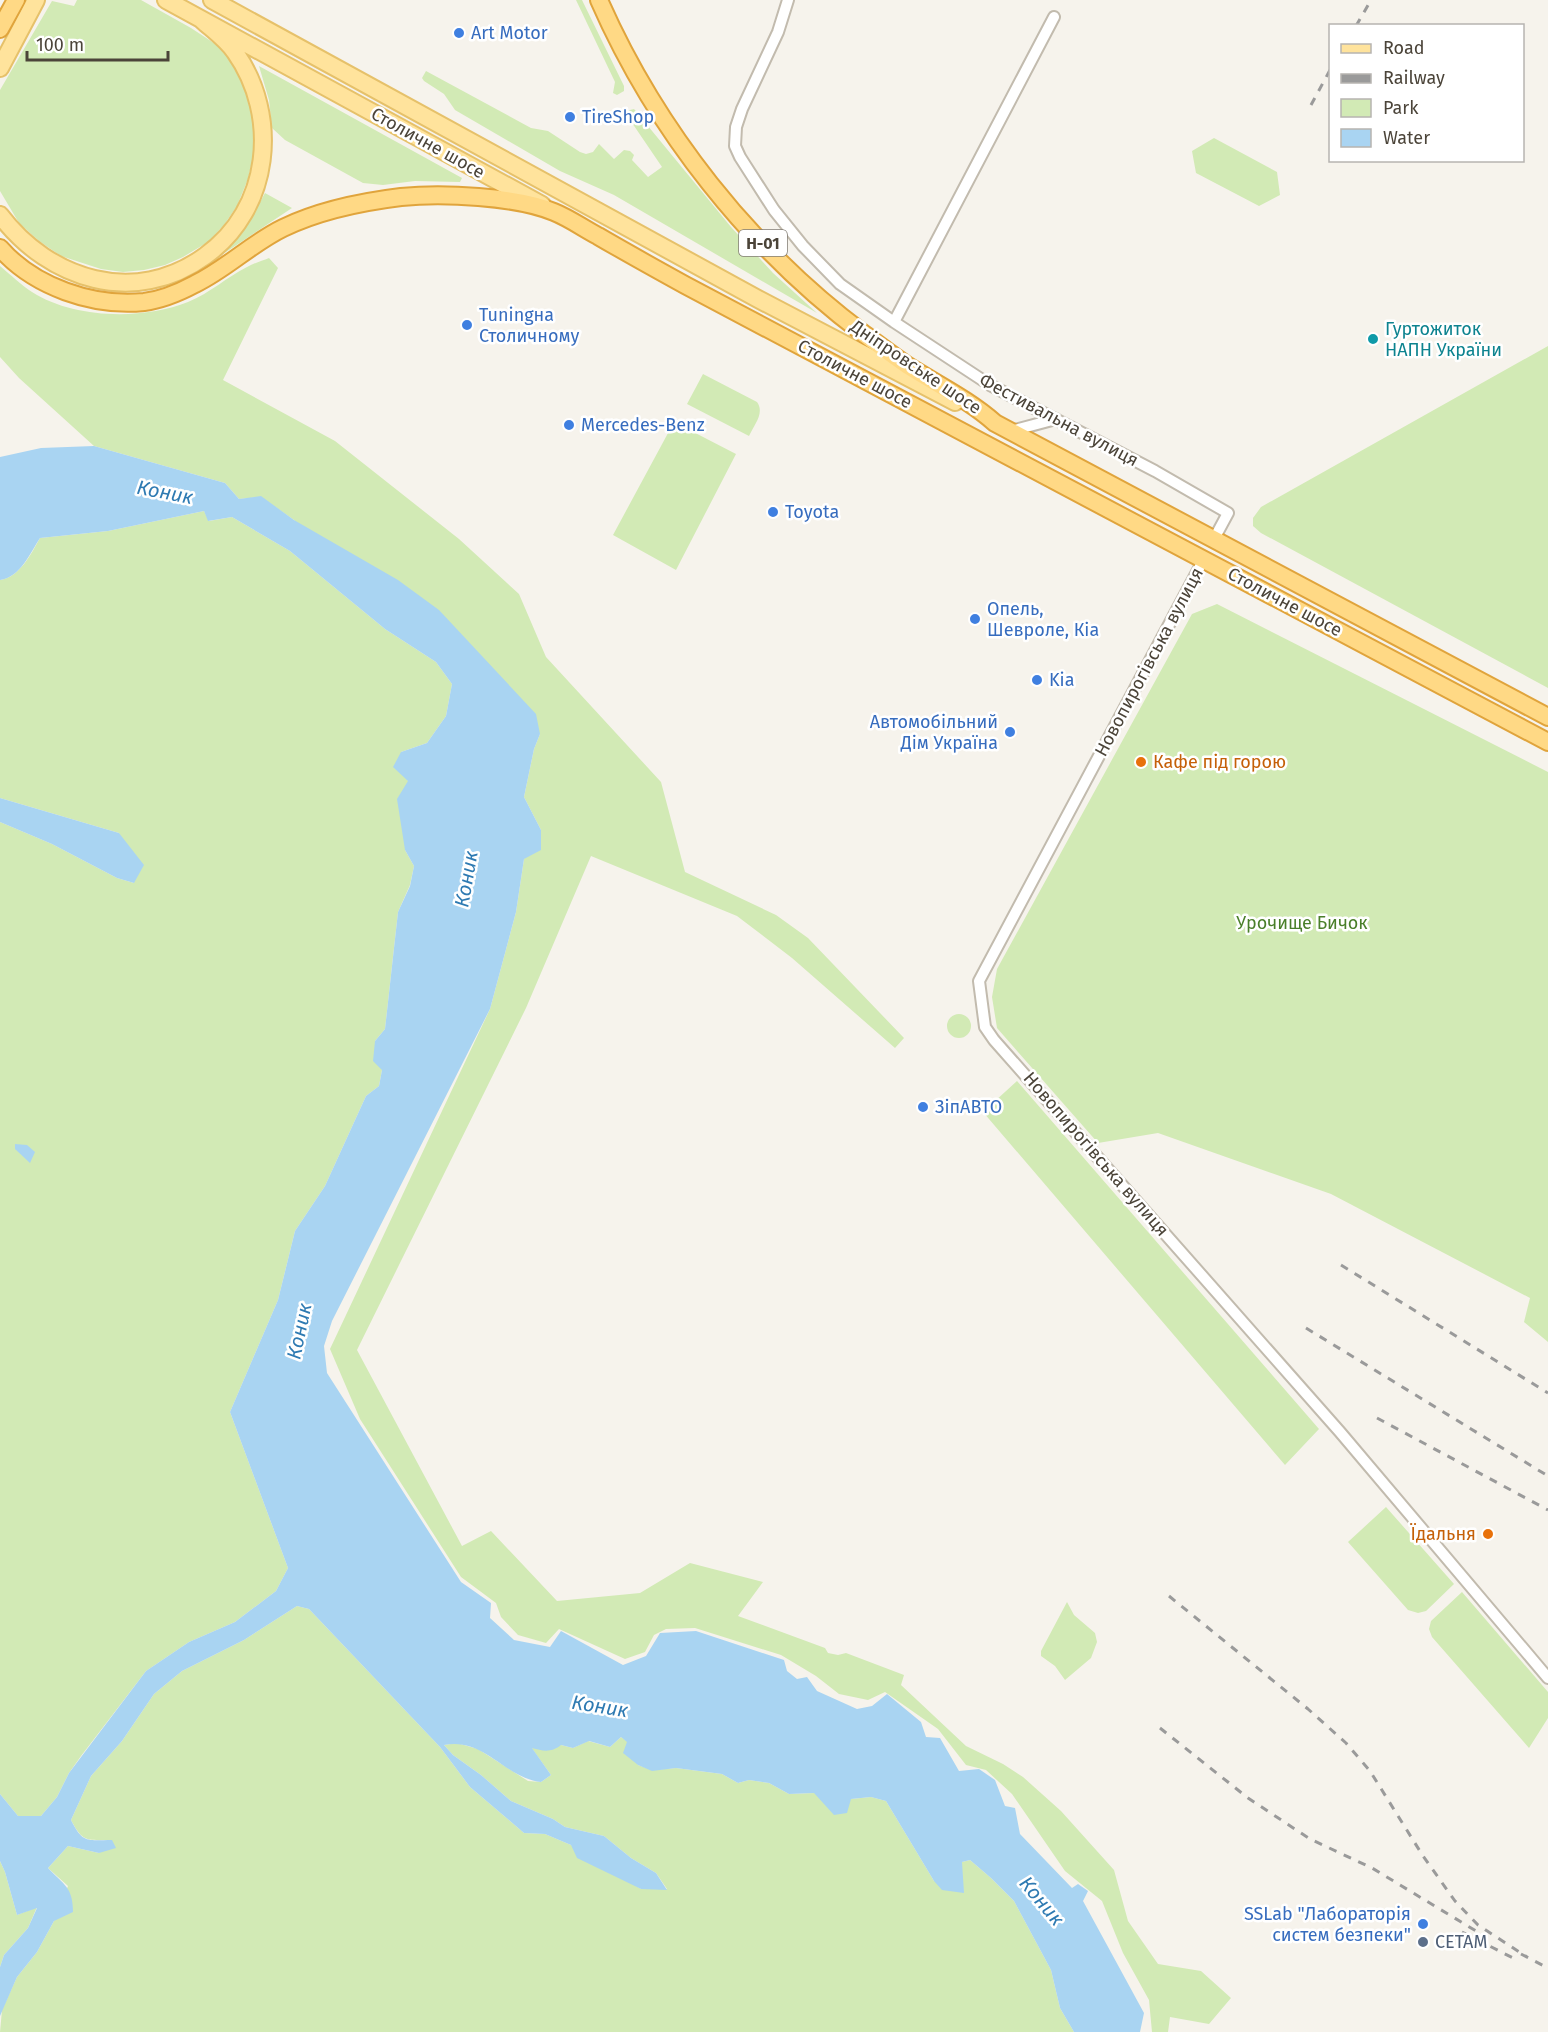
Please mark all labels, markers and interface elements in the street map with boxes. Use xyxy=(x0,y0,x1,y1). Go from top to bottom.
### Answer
place label: Art Motor xyxy=(471,22,548,44)
scale bar xyxy=(27,24,168,62)
legend xyxy=(1329,24,1524,162)
marker: Art Motor xyxy=(452,26,466,40)
text: 100 m xyxy=(36,34,84,56)
text: Road xyxy=(1383,37,1425,59)
text: Railway xyxy=(1383,67,1445,89)
text: Park xyxy=(1383,97,1419,119)
street label: Столичне шосе xyxy=(367,103,489,183)
place label: TireShop xyxy=(582,106,654,128)
marker: TireShop xyxy=(563,110,577,124)
text: Water xyxy=(1383,127,1430,149)
road number: Н-01 xyxy=(739,230,787,256)
place label: Tuningна Столичному xyxy=(479,304,579,347)
street label: Дніпровське шосе xyxy=(846,314,986,419)
marker: Tuningна Столичному xyxy=(460,318,474,332)
place label: Гуртожиток НАПН України xyxy=(1385,318,1502,361)
marker: Гуртожиток НАПН України xyxy=(1366,332,1380,346)
street label: Столичне шосе xyxy=(794,335,916,413)
street label: Фестивальна вулиця xyxy=(976,369,1142,471)
place label: Mercedes-Benz xyxy=(581,414,705,436)
marker: Mercedes-Benz xyxy=(562,418,576,432)
water label: Коник xyxy=(135,475,196,509)
place label: Toyota xyxy=(785,501,839,523)
marker: Toyota xyxy=(766,505,780,519)
street label: Столичне шосе xyxy=(1224,563,1346,641)
street label: Новопирогівська вулиця xyxy=(1090,564,1208,760)
place label: Опель, Шевроле, Кіа xyxy=(987,598,1099,641)
marker: Опель, Шевроле, Кіа xyxy=(968,612,982,626)
place label: Kia xyxy=(1049,669,1074,691)
marker: Kia xyxy=(1030,673,1044,687)
place label: Автомобільний Дім Україна xyxy=(870,711,998,754)
marker: Автомобільний Дім Україна xyxy=(1003,725,1017,739)
place label: Кафе під горою xyxy=(1153,751,1286,773)
marker: Кафе під горою xyxy=(1134,755,1148,769)
water label: Коник xyxy=(449,848,483,909)
park label: Урочище Бичок xyxy=(1236,912,1368,934)
street label: Новопирогівська вулиця xyxy=(1019,1067,1173,1241)
place label: ЗіпАВТО xyxy=(935,1096,1002,1118)
marker: ЗіпАВТО xyxy=(916,1100,930,1114)
water label: Коник xyxy=(281,1300,317,1361)
place label: Їдальня xyxy=(1410,1523,1476,1545)
marker: Їдальня xyxy=(1481,1527,1495,1541)
water label: Коник xyxy=(570,1690,630,1722)
water label: Коник xyxy=(1014,1871,1070,1931)
place label: SSLab "Лабораторія систем безпеки" xyxy=(1244,1903,1411,1946)
marker: SSLab "Лабораторія систем безпеки" xyxy=(1416,1917,1430,1931)
place label: СЕТАМ xyxy=(1435,1931,1487,1953)
marker: СЕТАМ xyxy=(1416,1935,1430,1949)

